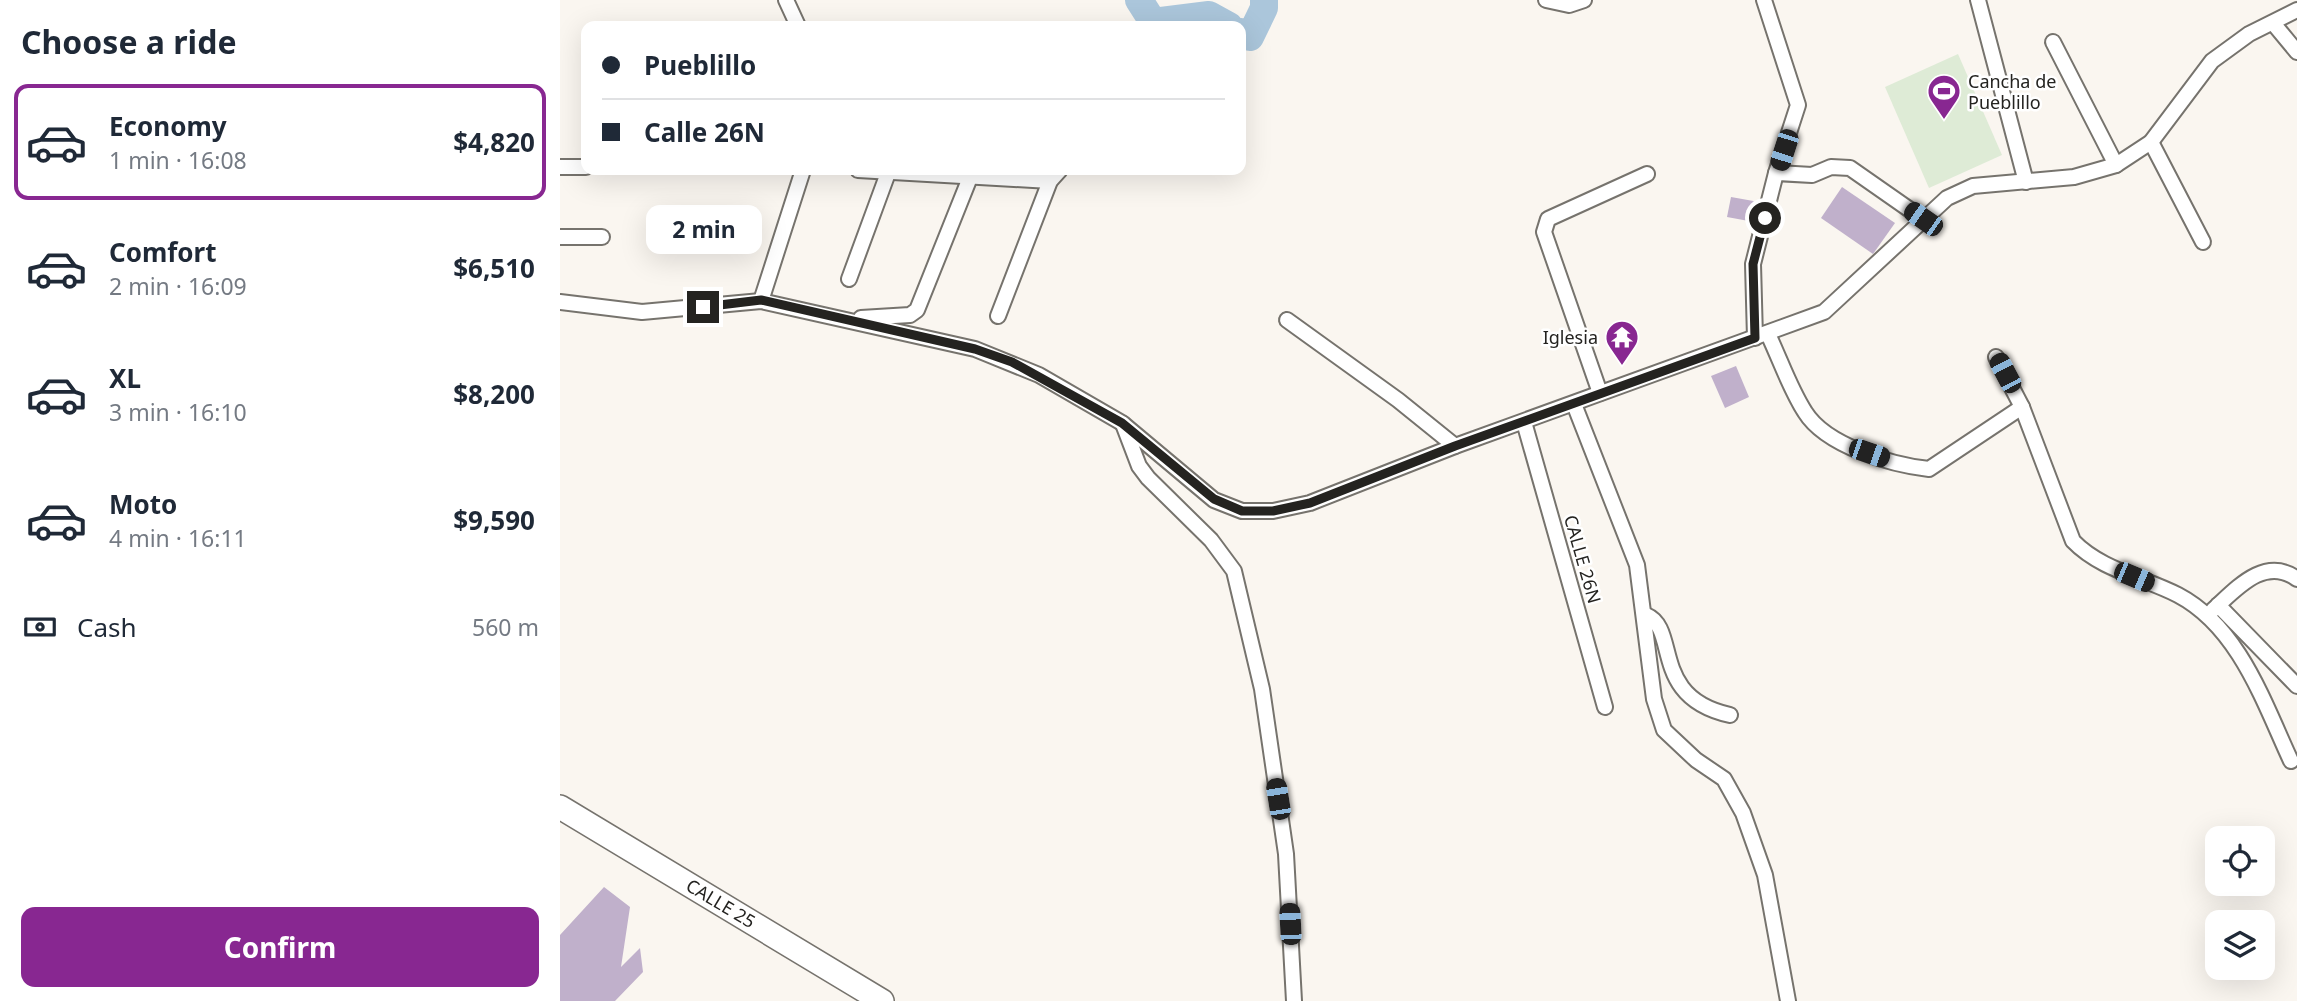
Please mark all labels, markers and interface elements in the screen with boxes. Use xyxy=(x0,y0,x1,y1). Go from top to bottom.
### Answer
text: Choose a ride xyxy=(21,20,237,63)
text: Pueblillo xyxy=(644,47,756,83)
place label: Cancha de Pueblillo xyxy=(1968,69,2056,114)
sports icon: Cancha de Pueblillo xyxy=(1925,72,1963,121)
text: Economy xyxy=(109,108,227,144)
icon: car xyxy=(25,111,88,174)
text: Calle 26N xyxy=(644,114,765,150)
text: $4,820 xyxy=(453,124,535,160)
car xyxy=(1768,127,1801,173)
text: 1 min · 16:08 xyxy=(109,144,247,176)
car xyxy=(1900,198,1947,240)
route start xyxy=(1749,202,1781,234)
callout: 2 min xyxy=(645,205,761,254)
text: 2 min xyxy=(672,213,736,245)
text: Comfort xyxy=(109,234,217,270)
icon: car xyxy=(25,237,88,300)
text: $6,510 xyxy=(453,250,535,286)
text: 2 min · 16:09 xyxy=(109,270,247,302)
route end xyxy=(687,291,719,323)
temple icon: Iglesia xyxy=(1603,318,1641,367)
place label: Iglesia xyxy=(1543,325,1598,349)
car xyxy=(1986,350,2025,396)
text: XL xyxy=(109,360,141,396)
icon: car xyxy=(25,363,88,426)
text: $8,200 xyxy=(453,376,535,412)
text: 3 min · 16:10 xyxy=(109,396,247,428)
car xyxy=(1846,436,1893,470)
text: Moto xyxy=(109,486,177,522)
icon: car xyxy=(25,489,88,552)
text: $9,590 xyxy=(453,502,535,538)
street label: CALLE 26N xyxy=(1559,512,1607,606)
text: 4 min · 16:11 xyxy=(109,522,247,554)
car xyxy=(2111,559,2158,595)
icon: cash xyxy=(21,608,59,646)
text: Cash xyxy=(77,609,137,645)
text: 560 m xyxy=(472,611,539,643)
car xyxy=(1265,777,1292,821)
map controls xyxy=(2205,826,2275,980)
button: locate xyxy=(2205,826,2275,896)
street label: CALLE 25 xyxy=(682,873,760,933)
car xyxy=(1279,902,1302,946)
button: Confirm xyxy=(21,907,539,987)
button: layers xyxy=(2205,910,2275,980)

